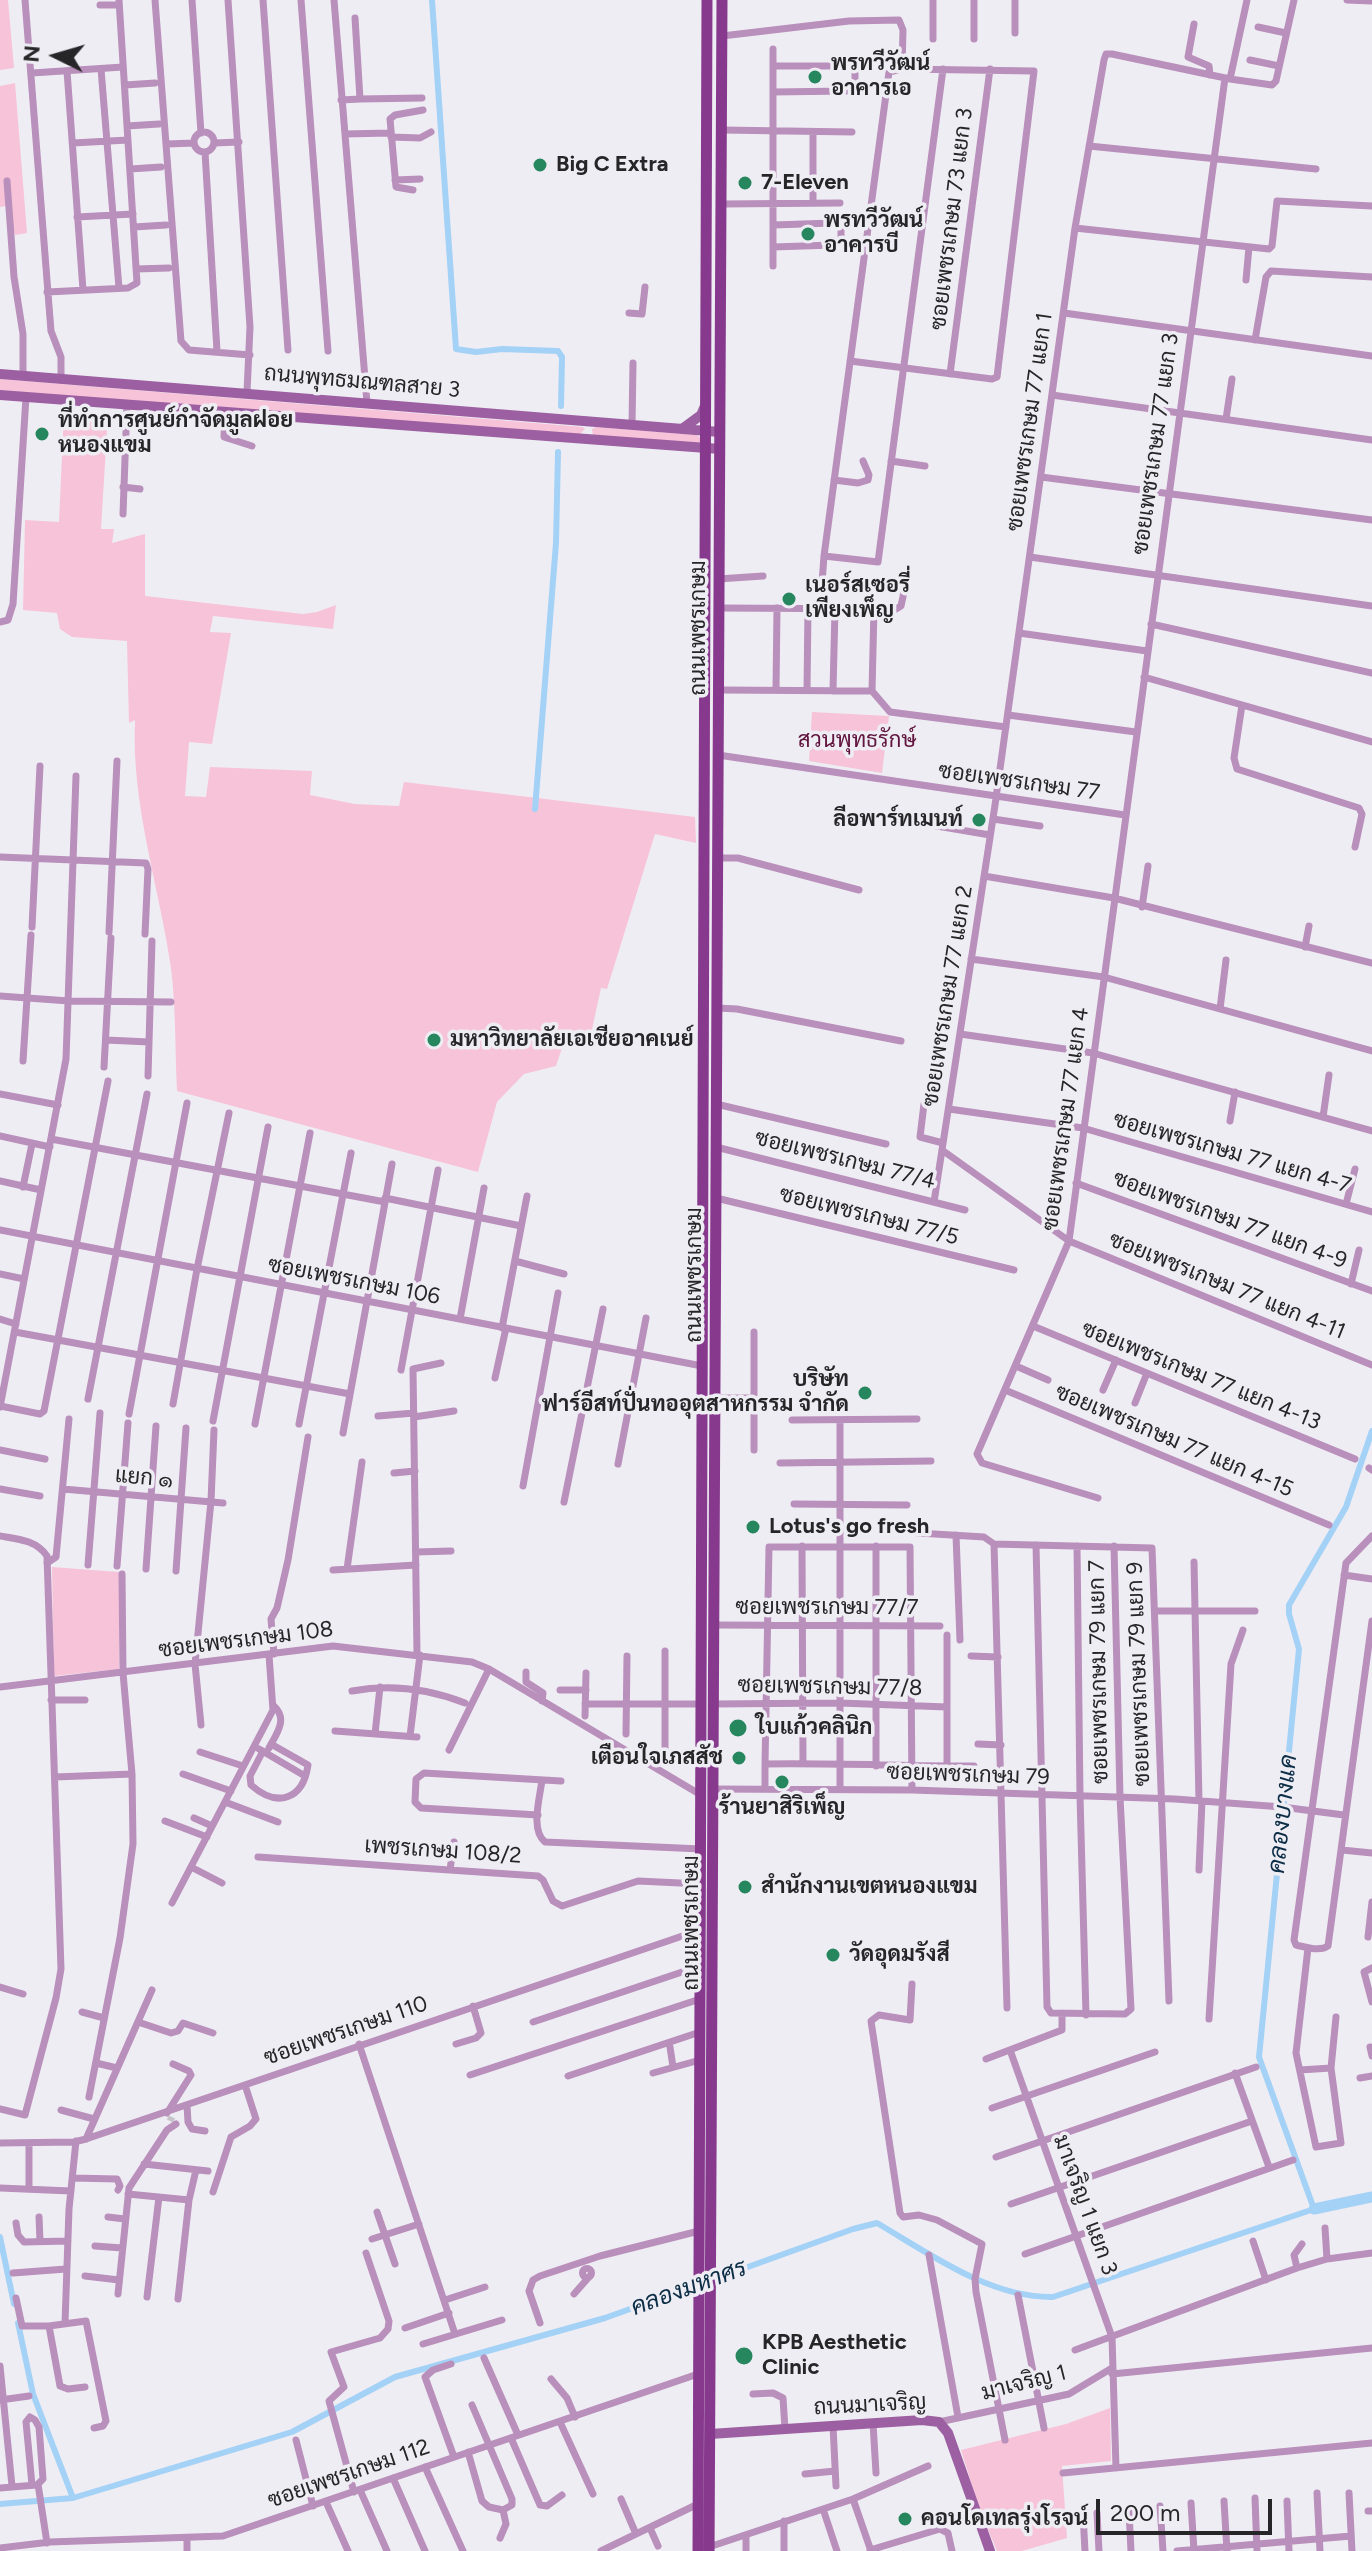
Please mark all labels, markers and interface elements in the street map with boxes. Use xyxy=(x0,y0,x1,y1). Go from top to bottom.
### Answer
north arrow xyxy=(16,16,96,96)
text: N xyxy=(17,44,46,64)
place label: พรทวีวัฒน์ อาคารเอ xyxy=(831,51,930,102)
marker: พรทวีวัฒน์ อาคารเอ xyxy=(806,68,824,86)
street label: ซอยเพชรเกษม 73 แยก 3 xyxy=(925,106,979,332)
place label: Big C Extra xyxy=(556,152,669,178)
marker: Big C Extra xyxy=(531,156,549,174)
place label: 7-Eleven xyxy=(761,170,849,196)
marker: 7-Eleven xyxy=(736,174,754,192)
place label: พรทวีวัฒน์ อาคารบี xyxy=(824,208,923,260)
marker: พรทวีวัฒน์ อาคารบี xyxy=(799,225,817,243)
street label: ซอยเพชรเกษม 77 แยก 1 xyxy=(1002,311,1058,533)
street label: ซอยเพชรเกษม 77 แยก 3 xyxy=(1127,332,1185,556)
street label: ถนนพุทธมณฑลสาย 3 xyxy=(263,360,461,404)
place label: ที่ทำการศูนย์กำจัดมูลฝอย หนองแขม xyxy=(58,408,293,460)
marker: ที่ทำการศูนย์กำจัดมูลฝอย หนองแขม xyxy=(33,425,51,443)
street label: ถนนเพชรเกษม xyxy=(686,560,712,696)
place label: เนอร์สเซอรี่ เพียงเพ็ญ xyxy=(805,573,910,624)
marker: เนอร์สเซอรี่ เพียงเพ็ญ xyxy=(780,590,798,608)
park label: สวนพุทธรักษ์ xyxy=(798,728,916,754)
street label: ซอยเพชรเกษม 77 xyxy=(937,758,1101,806)
place label: ลีอพาร์ทเมนท์ xyxy=(833,807,963,833)
marker: ลีอพาร์ทเมนท์ xyxy=(970,811,988,829)
street label: ซอยเพชรเกษม 77 แยก 2 xyxy=(917,883,979,1109)
street label: ซอยเพชรเกษม 77 แยก 4 xyxy=(1037,1006,1095,1232)
place label: มหาวิทยาลัยเอเชียอาคเนย์ xyxy=(450,1027,694,1053)
marker: มหาวิทยาลัยเอเชียอาคเนย์ xyxy=(425,1031,443,1049)
street label: ซอยเพชรเกษม 77 แยก 4-7 xyxy=(1110,1106,1354,1200)
street label: ซอยเพชรเกษม 77/4 xyxy=(752,1125,938,1195)
street label: ซอยเพชรเกษม 77 แยก 4-9 xyxy=(1110,1165,1350,1275)
street label: ซอยเพชรเกษม 77/5 xyxy=(777,1181,961,1251)
street label: ถนนเพชรเกษม xyxy=(682,1207,708,1343)
street label: ซอยเพชรเกษม 77 แยก 4-11 xyxy=(1105,1226,1349,1346)
street label: ซอยเพชรเกษม 106 xyxy=(266,1251,442,1311)
street label: ซอยเพชรเกษม 77 แยก 4-13 xyxy=(1078,1316,1324,1436)
place label: บริษัท ฟาร์อีสท์ปั่นทออุตสาหกรรม จำกัด xyxy=(542,1367,849,1418)
street label: ซอยเพชรเกษม 77 แยก 4-15 xyxy=(1051,1379,1297,1503)
marker: บริษัท ฟาร์อีสท์ปั่นทออุตสาหกรรม จำกัด xyxy=(856,1384,874,1402)
street label: แยก ๑ xyxy=(114,1462,174,1494)
place label: Lotus's go fresh xyxy=(769,1514,929,1540)
marker: Lotus's go fresh xyxy=(744,1518,762,1536)
street label: ซอยเพชรเกษม 79 แยก 7 xyxy=(1084,1560,1114,1784)
street label: ซอยเพชรเกษม 79 แยก 9 xyxy=(1122,1561,1156,1787)
street label: ซอยเพชรเกษม 77/7 xyxy=(735,1595,919,1621)
street label: ซอยเพชรเกษม 108 xyxy=(157,1616,335,1664)
street label: ซอยเพชรเกษม 77/8 xyxy=(737,1672,923,1702)
place label: ใบแก้วคลินิก xyxy=(756,1715,872,1741)
marker: ใบแก้วคลินิก xyxy=(727,1717,749,1739)
place label: เตือนใจเภสสัช xyxy=(591,1745,723,1771)
marker: เตือนใจเภสสัช xyxy=(730,1749,748,1767)
water label: คลองบางแค xyxy=(1262,1753,1304,1875)
street label: ซอยเพชรเกษม 79 xyxy=(886,1759,1050,1791)
marker: ร้านยาสิริเพ็ญ xyxy=(773,1773,791,1791)
place label: ร้านยาสิริเพ็ญ xyxy=(719,1795,845,1821)
street label: เพชรเกษม 108/2 xyxy=(364,1832,522,1870)
street label: ถนนเพชรเกษม xyxy=(679,1855,705,1991)
place label: สำนักงานเขตหนองแขม xyxy=(761,1874,978,1900)
marker: สำนักงานเขตหนองแขม xyxy=(736,1878,754,1896)
place label: วัดอุดมรังสี xyxy=(849,1942,950,1968)
marker: วัดอุดมรังสี xyxy=(824,1946,842,1964)
street label: ซอยเพชรเกษม 110 xyxy=(261,1991,431,2071)
street label: มาเจริญ 1 แยก 3 xyxy=(1047,2131,1123,2279)
water label: คลองมหาศร xyxy=(627,2254,751,2322)
place label: KPB Aesthetic Clinic xyxy=(762,2330,907,2382)
marker: KPB Aesthetic Clinic xyxy=(733,2345,755,2367)
street label: มาเจริญ 1 xyxy=(979,2360,1069,2406)
street label: ถนนมาเจริญ xyxy=(813,2389,927,2421)
street label: ซอยเพชรเกษม 112 xyxy=(265,2434,433,2514)
scale bar xyxy=(1100,2483,1276,2533)
text: 200 m xyxy=(1110,2498,1181,2527)
place label: คอนโดเทลรุ่งโรจน์ xyxy=(921,2506,1088,2532)
marker: คอนโดเทลรุ่งโรจน์ xyxy=(896,2510,914,2528)

